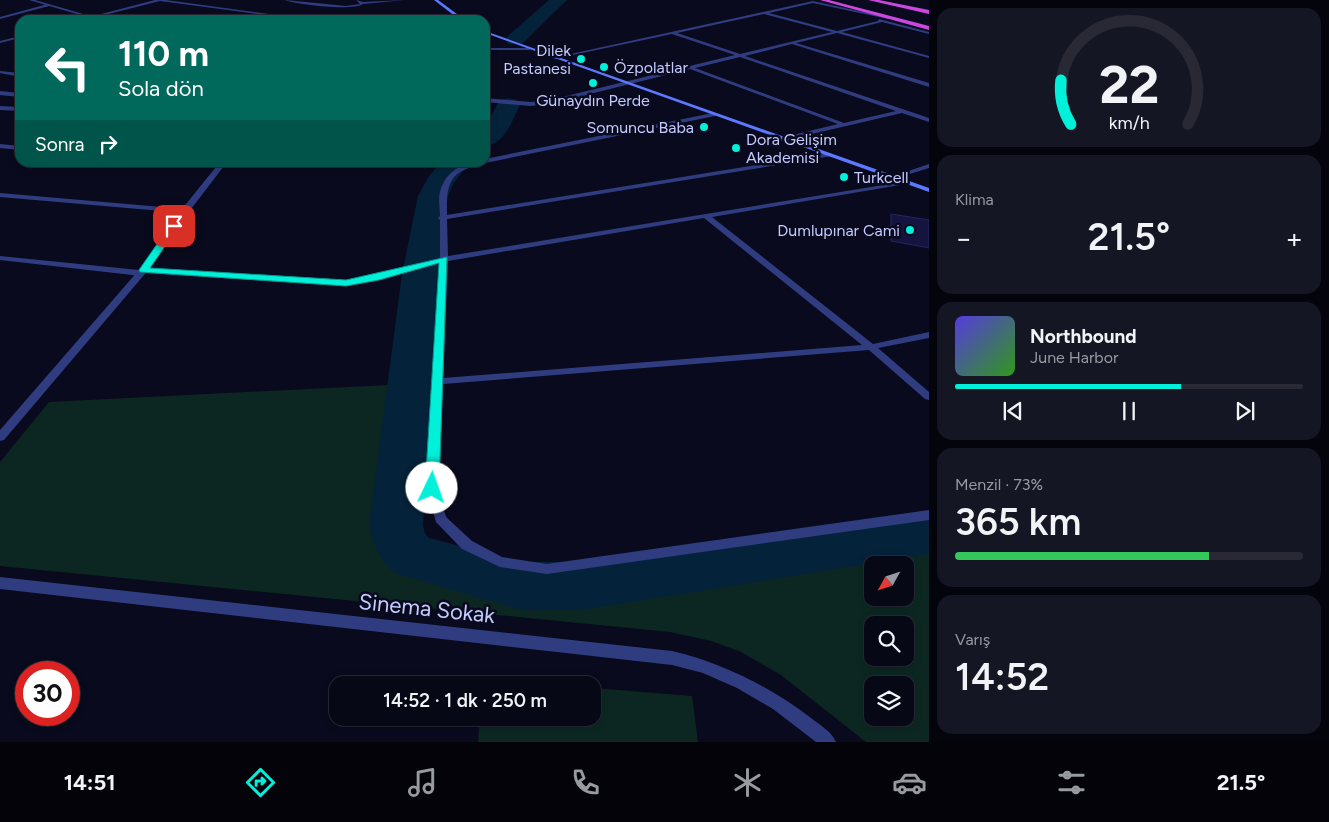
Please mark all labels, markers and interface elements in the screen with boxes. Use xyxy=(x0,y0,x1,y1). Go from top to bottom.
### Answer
text: 110 m xyxy=(118,33,209,75)
icon: left xyxy=(35,35,100,100)
place label: Dilek Pastanesi xyxy=(503,41,571,78)
marker: Dilek Pastanesi xyxy=(575,53,587,65)
text: 22 xyxy=(1099,54,1159,116)
place label: Özpolatlar xyxy=(614,58,688,77)
marker: Özpolatlar xyxy=(598,61,610,73)
text: Sola dön xyxy=(118,75,204,102)
marker: Günaydın Perde xyxy=(587,77,599,89)
place label: Günaydın Perde xyxy=(536,91,650,110)
text: km/h xyxy=(1109,112,1149,133)
place label: Somuncu Baba xyxy=(586,118,694,137)
marker: Somuncu Baba xyxy=(698,121,710,133)
icon: right xyxy=(94,130,122,158)
place label: Dora Gelişim Akademisi xyxy=(746,130,837,167)
text: Sonra xyxy=(35,133,84,156)
marker: Dora Gelişim Akademisi xyxy=(730,142,742,154)
place label: Turkcell xyxy=(854,168,908,187)
marker: Turkcell xyxy=(838,171,850,183)
text: Klima xyxy=(955,190,994,209)
pin xyxy=(153,205,195,247)
icon: arrive xyxy=(160,212,188,240)
text: 21.5° xyxy=(1088,214,1170,260)
place label: Dumlupınar Cami xyxy=(777,221,900,240)
text: − xyxy=(955,221,972,255)
text: + xyxy=(1286,221,1303,255)
marker: Dumlupınar Cami xyxy=(904,224,916,236)
text: Northbound xyxy=(1030,325,1137,348)
text: June Harbor xyxy=(1030,348,1118,367)
icon: previous xyxy=(999,397,1027,425)
icon: pause xyxy=(1115,397,1143,425)
icon: next xyxy=(1231,397,1259,425)
position arrow xyxy=(405,461,457,513)
text: Menzil · 73% xyxy=(955,475,1043,494)
text: 365 km xyxy=(955,499,1081,545)
north arrow xyxy=(864,556,914,606)
map controls xyxy=(864,556,914,726)
street label: Sinema Sokak xyxy=(357,588,497,629)
button: search xyxy=(864,616,914,666)
text: Varış xyxy=(955,630,990,649)
text: 14:52 xyxy=(955,654,1049,700)
speed limit sign: 30 xyxy=(15,661,80,726)
button: layers xyxy=(864,676,914,726)
text: 14:52 · 1 dk · 250 m xyxy=(383,689,547,712)
icon: directions xyxy=(243,765,278,800)
icon: music xyxy=(405,765,440,800)
icon: phone xyxy=(568,765,603,800)
icon: climate xyxy=(730,765,765,800)
icon: car xyxy=(892,765,927,800)
icon: filters xyxy=(1054,765,1089,800)
text: 14:51 xyxy=(64,769,116,796)
text: 21.5° xyxy=(1217,769,1265,796)

